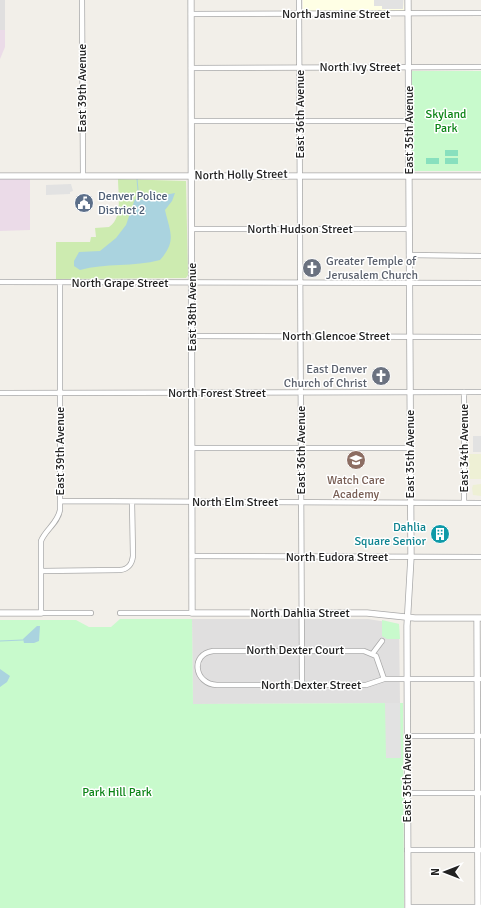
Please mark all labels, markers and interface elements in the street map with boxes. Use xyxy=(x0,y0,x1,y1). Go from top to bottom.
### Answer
street label: North Jasmine Street xyxy=(282,7,390,22)
street label: East 39th Avenue xyxy=(75,44,90,132)
street label: North Ivy Street xyxy=(320,60,400,75)
street label: East 36th Avenue xyxy=(293,70,308,158)
street label: East 35th Avenue xyxy=(402,86,417,174)
park label: Skyland Park xyxy=(426,107,466,136)
street label: North Holly Street xyxy=(194,167,288,183)
place label: Denver Police District 2 xyxy=(98,189,168,218)
public building icon: Denver Police District 2 xyxy=(73,192,95,214)
street label: North Hudson Street xyxy=(247,222,353,237)
place label: Greater Temple of Jerusalem Church xyxy=(326,254,418,283)
church icon: Greater Temple of Jerusalem Church xyxy=(301,257,323,279)
street label: East 38th Avenue xyxy=(185,263,200,351)
street label: North Grape Street xyxy=(72,276,168,291)
street label: North Glencoe Street xyxy=(282,329,390,344)
place label: East Denver Church of Christ xyxy=(284,362,368,391)
church icon: East Denver Church of Christ xyxy=(370,365,392,387)
street label: North Forest Street xyxy=(168,386,266,401)
street label: East 34th Avenue xyxy=(457,404,472,492)
street label: East 36th Avenue xyxy=(294,406,309,494)
street label: East 39th Avenue xyxy=(53,407,68,495)
street label: East 35th Avenue xyxy=(403,410,418,498)
school or university icon: Watch Care Academy xyxy=(345,449,367,471)
place label: Watch Care Academy xyxy=(327,473,385,502)
street label: North Elm Street xyxy=(192,495,278,510)
place label: Dahlia Square Senior xyxy=(354,520,427,549)
building icon: Dahlia Square Senior xyxy=(429,523,451,545)
street label: North Eudora Street xyxy=(286,550,388,565)
street label: North Dahlia Street xyxy=(250,606,350,621)
street label: North Dexter Court xyxy=(246,643,344,658)
street label: North Dexter Street xyxy=(261,678,361,693)
street label: East 35th Avenue xyxy=(400,734,415,822)
park label: Park Hill Park xyxy=(82,785,152,800)
north arrow xyxy=(425,852,465,892)
text: N xyxy=(429,868,442,876)

